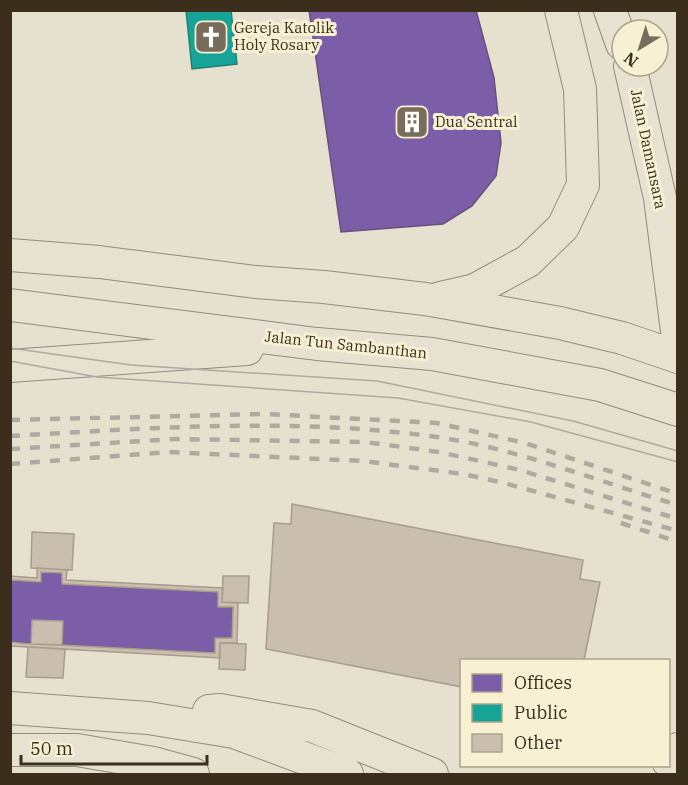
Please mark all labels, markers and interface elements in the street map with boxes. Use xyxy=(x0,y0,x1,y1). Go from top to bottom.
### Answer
place label: Gereja Katolik Holy Rosary xyxy=(234,18,334,54)
north arrow xyxy=(610,18,670,78)
church icon: Gereja Katolik Holy Rosary xyxy=(193,19,229,55)
text: N xyxy=(620,48,642,72)
street label: Jalan Damansara xyxy=(627,87,670,210)
building icon: Dua Sentral xyxy=(394,104,430,140)
place label: Dua Sentral xyxy=(435,112,518,131)
street label: Jalan Tun Sambanthan xyxy=(264,327,429,363)
legend xyxy=(460,659,670,767)
text: Offices xyxy=(514,671,572,694)
text: Public xyxy=(514,701,568,724)
scale bar xyxy=(21,728,207,766)
text: Other xyxy=(514,731,562,754)
text: 50 m xyxy=(30,737,73,760)

